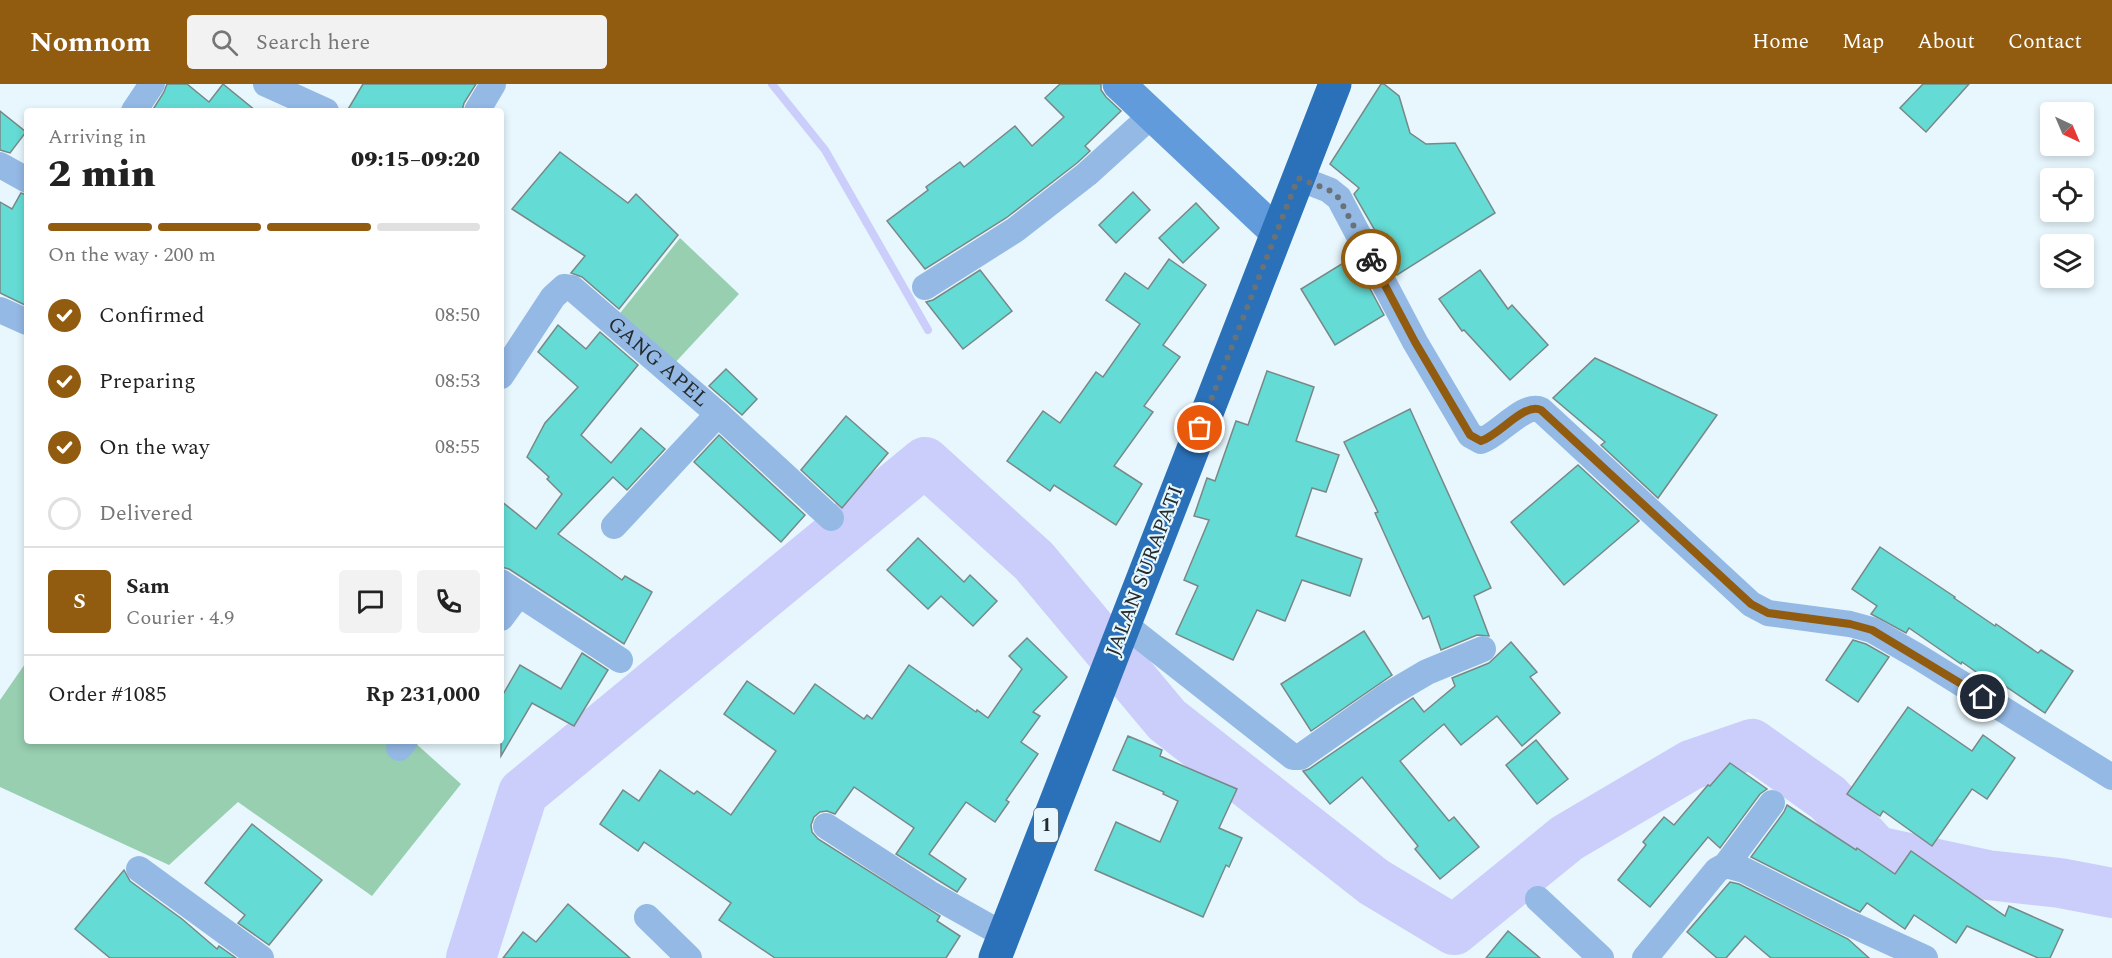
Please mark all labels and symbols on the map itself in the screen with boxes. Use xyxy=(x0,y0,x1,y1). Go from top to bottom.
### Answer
north arrow xyxy=(2040,102,2094,156)
courier xyxy=(1341,229,1401,289)
street label: GANG APEL xyxy=(600,309,716,415)
pin xyxy=(1174,402,1225,453)
street label: JALAN SURAPATI xyxy=(1098,481,1192,661)
pin xyxy=(1957,671,2008,722)
road number: 1 xyxy=(1034,808,1058,842)

